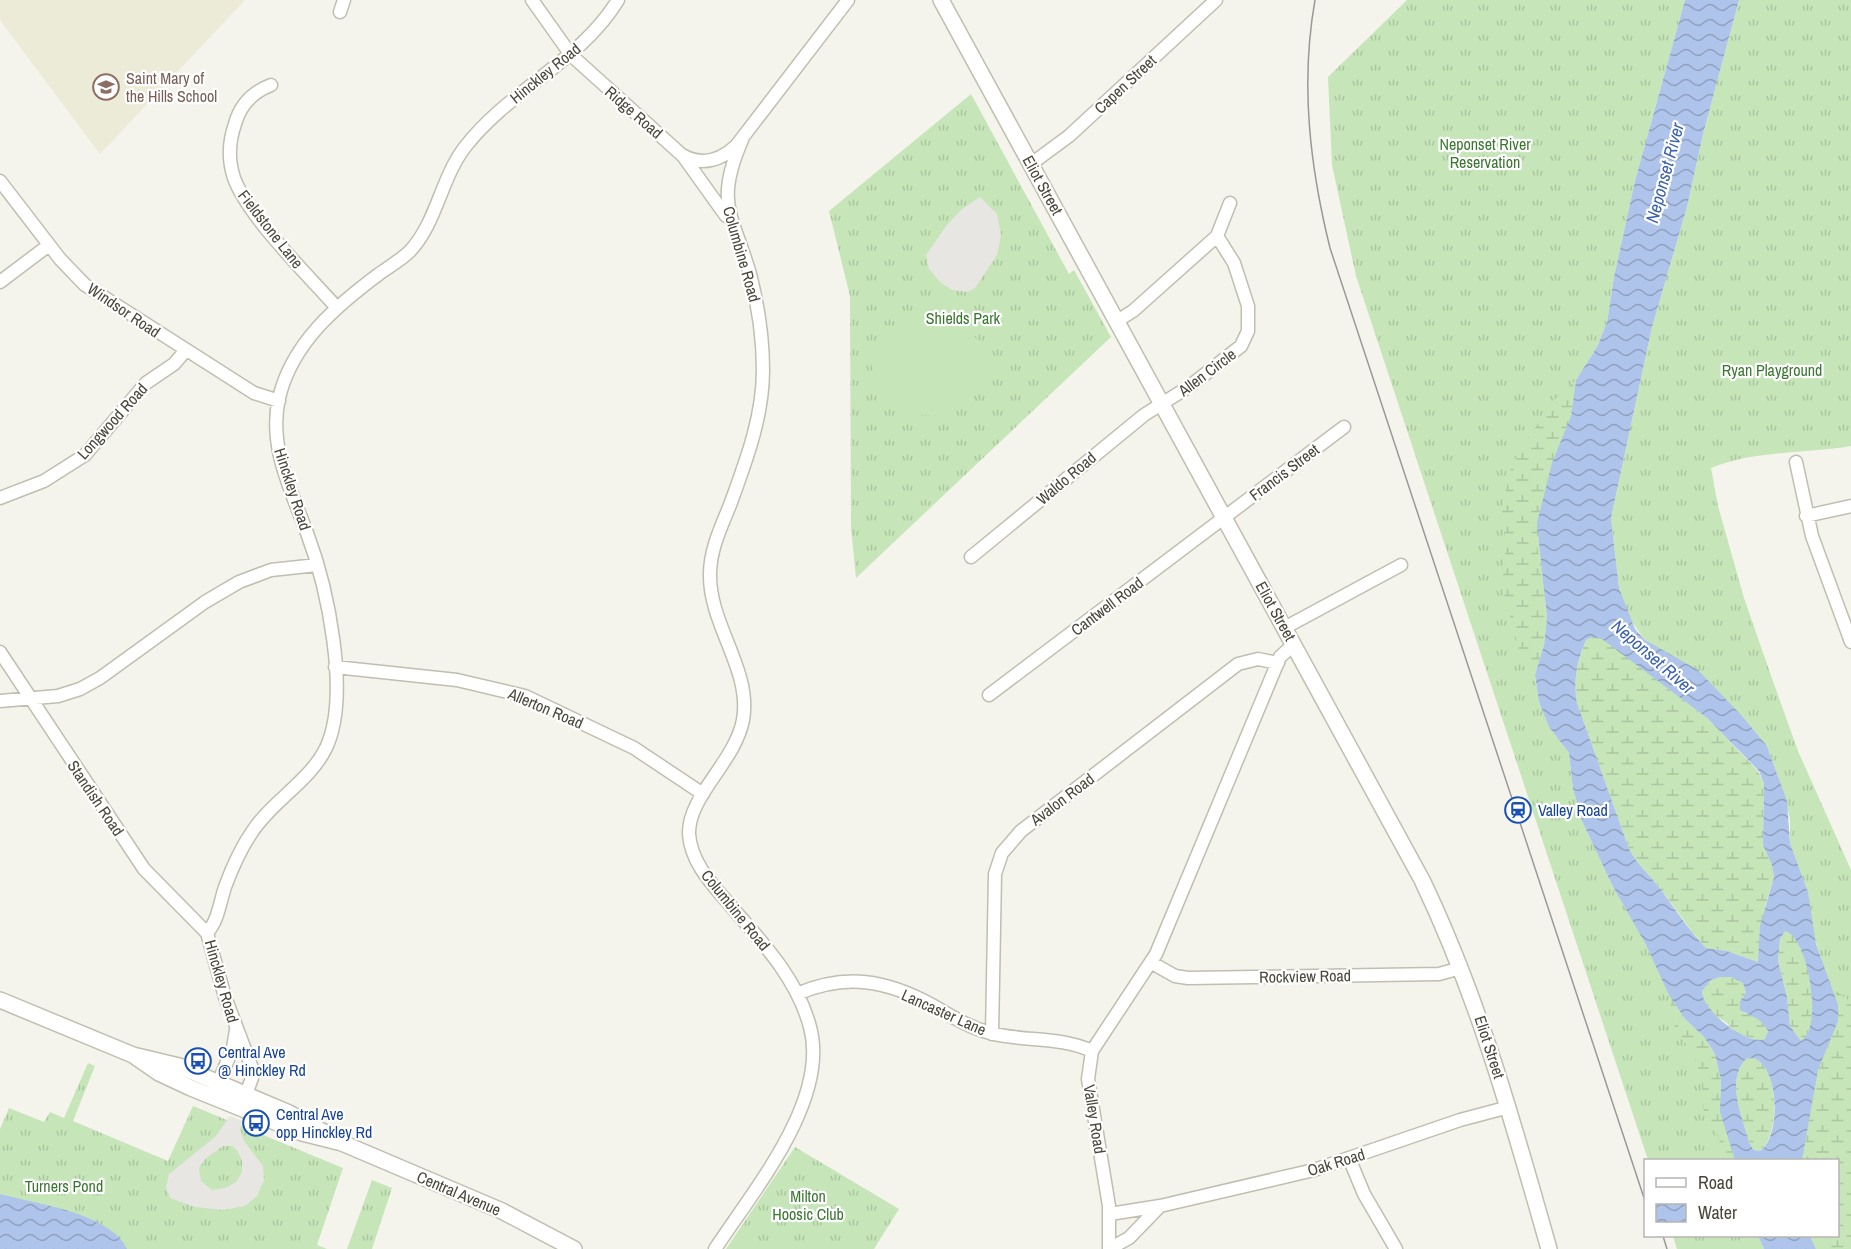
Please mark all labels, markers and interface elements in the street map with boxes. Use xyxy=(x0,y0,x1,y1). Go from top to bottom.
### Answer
street label: Hinckley Road xyxy=(505,38,585,108)
street label: Capen Street xyxy=(1089,49,1161,118)
place label: Saint Mary of the Hills School xyxy=(126,67,217,107)
school or university icon: Saint Mary of the Hills School xyxy=(91,72,121,102)
street label: Ridge Road xyxy=(600,81,668,143)
water label: Neponset River xyxy=(1639,119,1690,226)
park label: Neponset River Reservation xyxy=(1439,133,1531,173)
street label: Eliot Street xyxy=(1018,151,1069,219)
street label: Fieldstone Lane xyxy=(233,185,309,273)
street label: Columbine Road xyxy=(718,204,766,304)
street label: Windsor Road xyxy=(83,277,165,343)
park label: Shields Park xyxy=(926,307,1001,329)
street label: Allen Circle xyxy=(1173,343,1240,402)
park label: Ryan Playground xyxy=(1722,359,1822,381)
street label: Longwood Road xyxy=(72,378,152,464)
street label: Francis Street xyxy=(1244,438,1324,506)
street label: Hinckley Road xyxy=(269,445,317,533)
street label: Waldo Road xyxy=(1031,447,1101,509)
street label: Cantwell Road xyxy=(1066,572,1148,640)
street label: Eliot Street xyxy=(1251,577,1302,645)
water label: Neponset River xyxy=(1606,614,1701,700)
street label: Allerton Road xyxy=(504,682,587,734)
street label: Standish Road xyxy=(63,756,129,840)
street label: Avalon Road xyxy=(1025,768,1099,831)
station icon: Valley Road xyxy=(1503,795,1533,825)
place label: Valley Road xyxy=(1538,799,1608,821)
street label: Columbine Road xyxy=(696,865,776,955)
street label: Hinckley Road xyxy=(200,937,244,1025)
street label: Rockview Road xyxy=(1259,964,1351,988)
street label: Lancaster Lane xyxy=(898,984,990,1040)
street label: Eliot Street xyxy=(1470,1013,1511,1082)
place label: Central Ave @ Hinckley Rd xyxy=(218,1041,306,1081)
bus stop icon: Central Ave @ Hinckley Rd xyxy=(183,1046,213,1076)
street label: Valley Road xyxy=(1079,1083,1111,1155)
place label: Central Ave opp Hinckley Rd xyxy=(276,1103,372,1143)
bus stop icon: Central Ave opp Hinckley Rd xyxy=(241,1108,271,1138)
street label: Oak Road xyxy=(1305,1143,1367,1181)
legend xyxy=(1644,1159,1839,1237)
street label: Central Avenue xyxy=(414,1165,504,1221)
text: Road xyxy=(1698,1170,1733,1195)
park label: Turners Pond xyxy=(25,1175,103,1197)
park label: Milton Hoosic Club xyxy=(772,1185,844,1225)
text: Water xyxy=(1698,1200,1737,1225)

